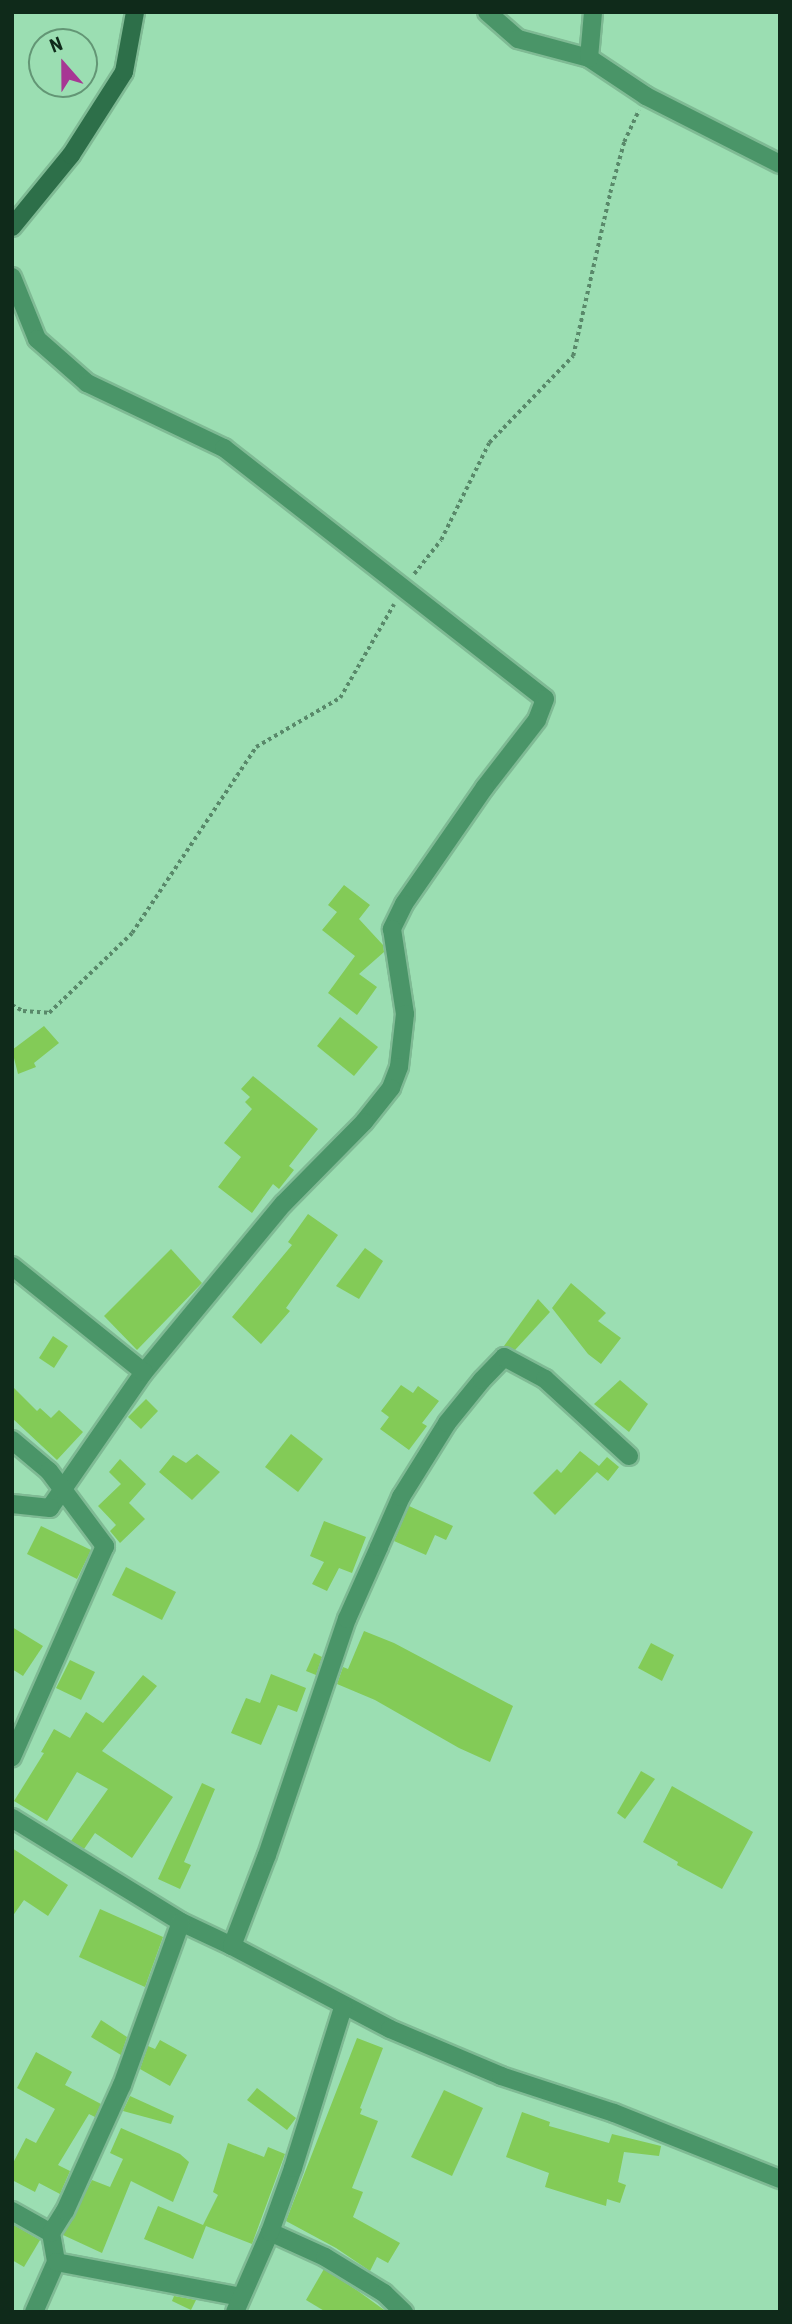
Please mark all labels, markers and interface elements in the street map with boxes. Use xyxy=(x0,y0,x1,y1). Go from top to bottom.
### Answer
north arrow xyxy=(28,28,98,98)
text: N xyxy=(46,32,66,58)

